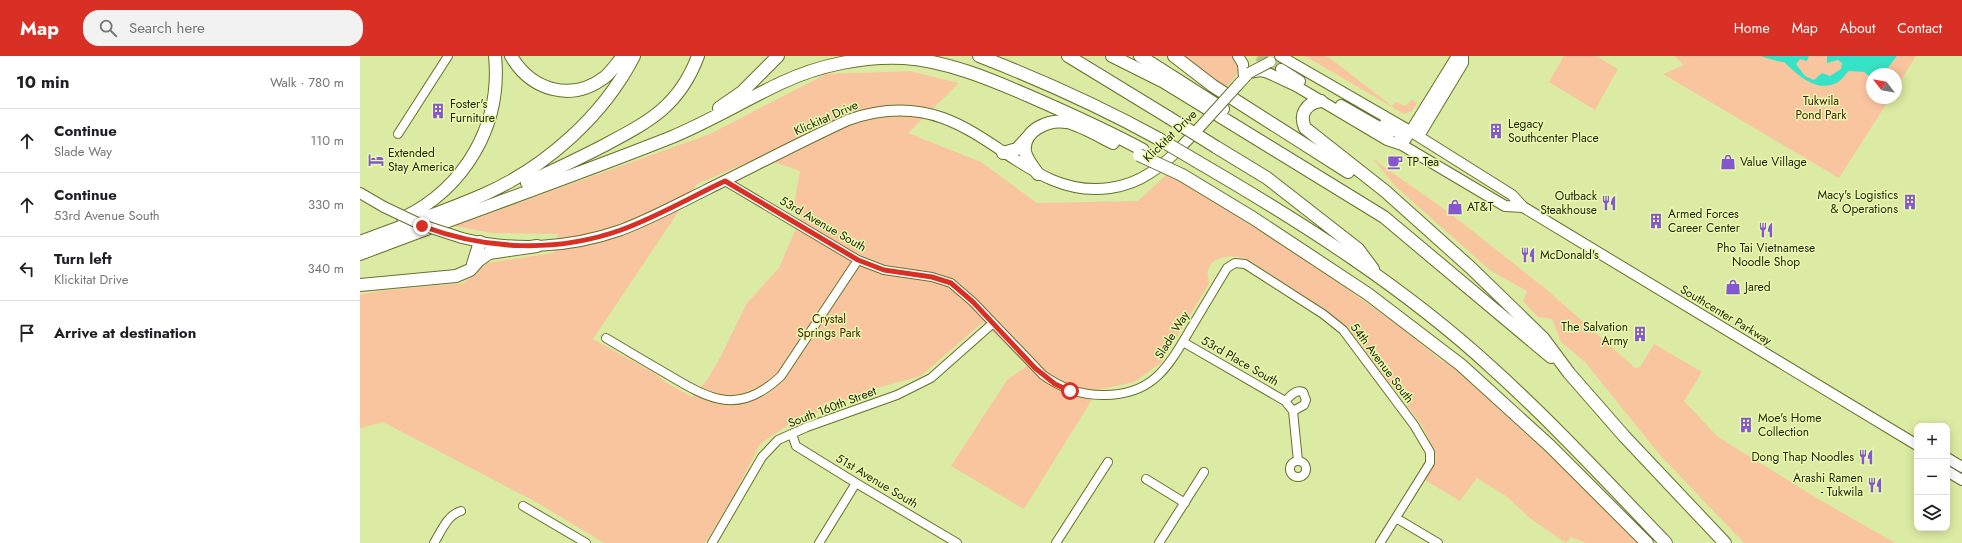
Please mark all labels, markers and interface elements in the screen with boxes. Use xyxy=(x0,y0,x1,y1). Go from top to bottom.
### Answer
search box xyxy=(83,10,363,46)
text: Map xyxy=(20,15,59,42)
icon: search xyxy=(97,17,119,39)
text: Search here xyxy=(129,17,205,39)
text: Home xyxy=(1734,18,1770,38)
text: Map xyxy=(1792,18,1818,38)
text: About xyxy=(1840,18,1875,38)
text: Contact xyxy=(1897,18,1942,38)
north arrow xyxy=(1866,68,1902,104)
text: 10 min xyxy=(16,70,69,94)
text: Walk · 780 m xyxy=(270,73,344,92)
park label: Tukwila Pond Park xyxy=(1796,92,1847,124)
place label: Foster's Furniture xyxy=(450,95,495,127)
street label: Klickitat Drive xyxy=(791,96,861,140)
building icon: Foster's Furniture xyxy=(429,102,447,120)
street label: Klickitat Drive xyxy=(1139,106,1201,166)
place label: Legacy Southcenter Place xyxy=(1508,115,1599,147)
text: Continue xyxy=(54,120,117,142)
building icon: Legacy Southcenter Place xyxy=(1487,122,1505,140)
icon: ahead xyxy=(16,130,38,152)
text: 110 m xyxy=(310,131,344,150)
text: Slade Way xyxy=(54,142,112,161)
place label: Extended Stay America xyxy=(388,144,454,176)
hotel icon: Extended Stay America xyxy=(367,151,385,169)
cafe icon: TP Tea xyxy=(1386,153,1404,171)
place label: TP Tea xyxy=(1407,153,1439,171)
shop icon: Value Village xyxy=(1719,153,1737,171)
place label: Value Village xyxy=(1740,153,1807,171)
text: Continue xyxy=(54,184,117,206)
place label: Macy's Logistics & Operations xyxy=(1818,186,1898,218)
place label: Outback Steakhouse xyxy=(1540,187,1598,219)
street label: 53rd Avenue South xyxy=(776,192,870,256)
building icon: Macy's Logistics & Operations xyxy=(1901,193,1919,211)
icon: ahead xyxy=(16,194,38,216)
restaurant icon: Outback Steakhouse xyxy=(1600,194,1618,212)
text: 330 m xyxy=(308,195,344,214)
shop icon: AT&T xyxy=(1446,198,1464,216)
place label: AT&T xyxy=(1467,198,1494,216)
place label: Armed Forces Career Center xyxy=(1668,205,1741,237)
text: 53rd Avenue South xyxy=(54,206,160,225)
building icon: Armed Forces Career Center xyxy=(1647,212,1665,230)
route end xyxy=(413,217,431,235)
restaurant icon: Pho Tai Vietnamese Noodle Shop xyxy=(1757,221,1775,239)
place label: Pho Tai Vietnamese Noodle Shop xyxy=(1717,239,1815,271)
restaurant icon: McDonald's xyxy=(1519,246,1537,264)
place label: McDonald's xyxy=(1540,246,1599,264)
text: Turn left xyxy=(54,248,112,270)
icon: left xyxy=(16,258,38,280)
text: 340 m xyxy=(307,259,344,278)
text: Klickitat Drive xyxy=(54,270,128,289)
shop icon: Jared xyxy=(1724,278,1742,296)
place label: Jared xyxy=(1743,278,1771,296)
street label: Southcenter Parkway xyxy=(1677,280,1776,350)
street label: Slade Way xyxy=(1150,307,1194,362)
park label: Crystal Springs Park xyxy=(797,310,862,342)
place label: The Salvation Army xyxy=(1561,318,1629,350)
street label: 54th Avenue South xyxy=(1346,319,1418,407)
icon: arrive xyxy=(16,322,38,344)
text: Arrive at destination xyxy=(54,322,196,344)
building icon: The Salvation Army xyxy=(1631,325,1649,343)
street label: 53rd Place South xyxy=(1198,331,1282,391)
street label: South 160th Street xyxy=(785,382,879,432)
route start xyxy=(1061,382,1079,400)
place label: Moe's Home Collection xyxy=(1758,409,1821,441)
building icon: Moe's Home Collection xyxy=(1737,416,1755,434)
map controls xyxy=(1914,423,1950,531)
button: + xyxy=(1914,423,1950,459)
place label: Dong Thap Noodles xyxy=(1751,448,1854,466)
restaurant icon: Dong Thap Noodles xyxy=(1857,448,1875,466)
street label: 51st Avenue South xyxy=(832,449,922,513)
button: − xyxy=(1914,459,1950,495)
place label: Arashi Ramen - Tukwila xyxy=(1793,469,1863,501)
restaurant icon: Arashi Ramen - Tukwila xyxy=(1866,476,1884,494)
button: layers xyxy=(1914,495,1950,531)

